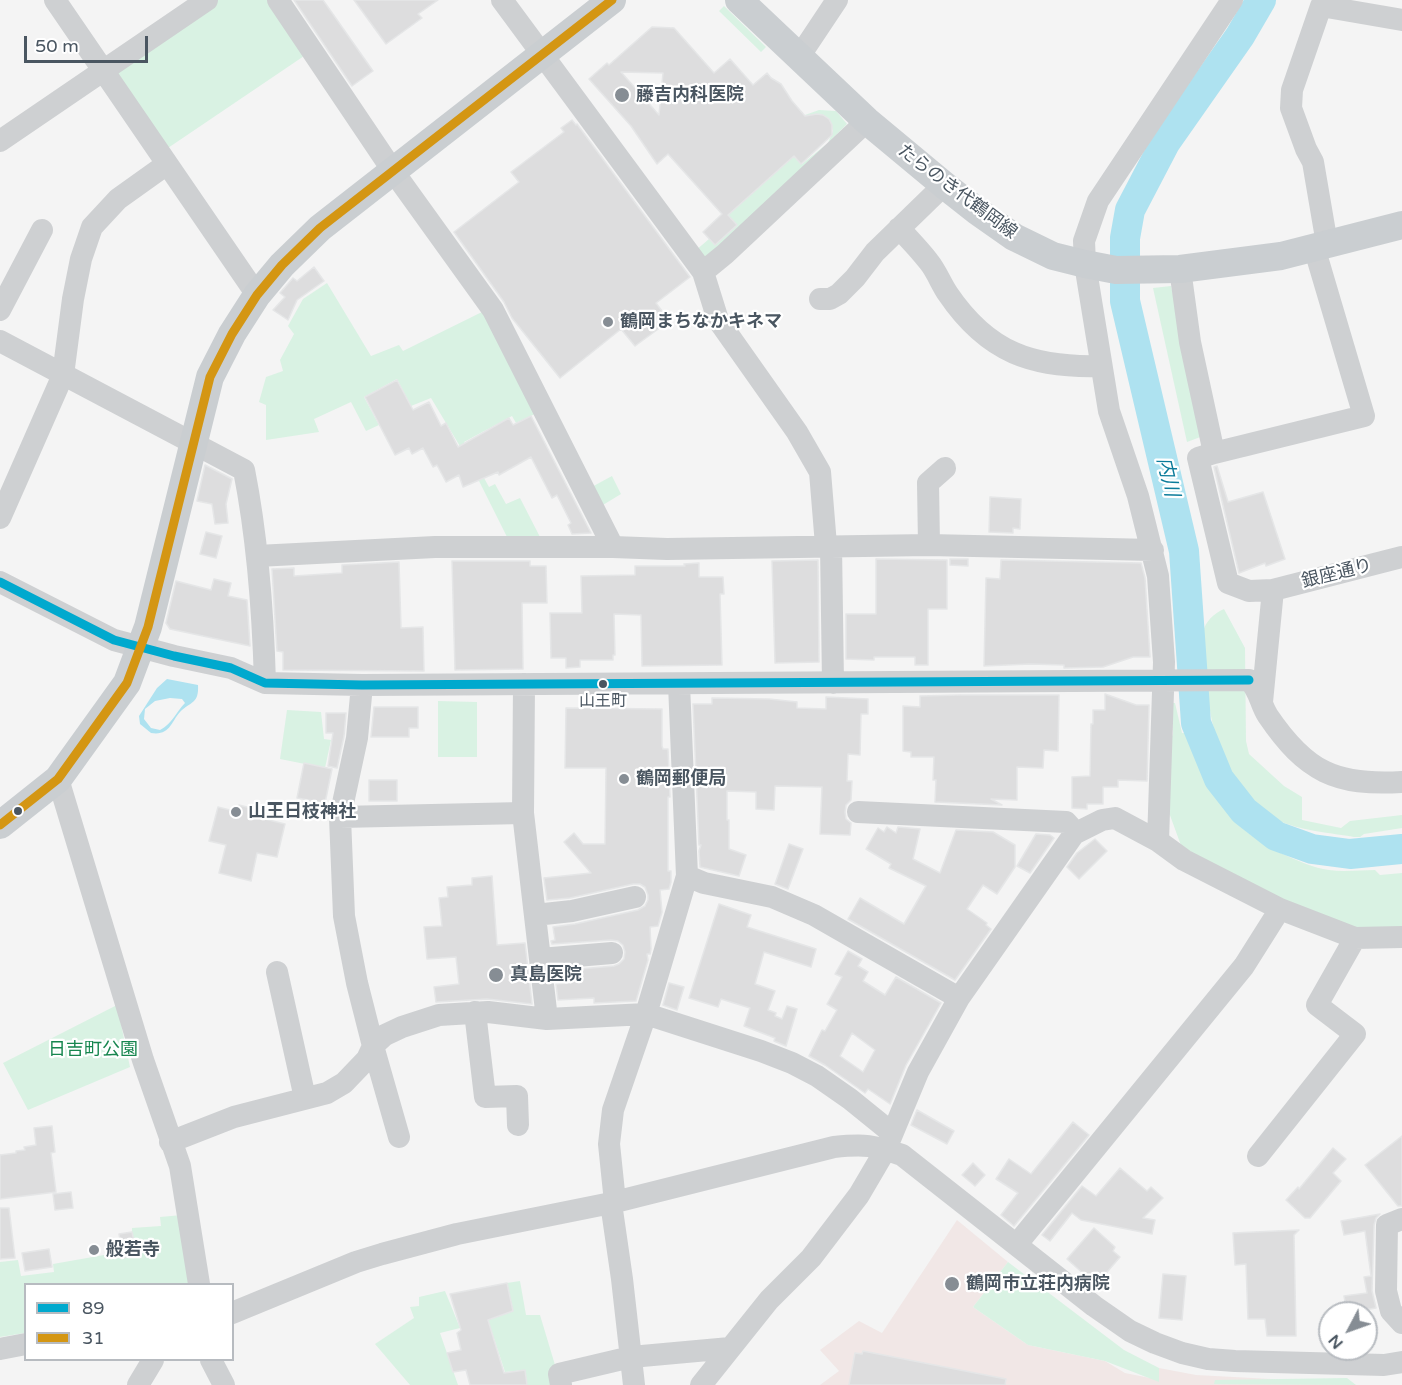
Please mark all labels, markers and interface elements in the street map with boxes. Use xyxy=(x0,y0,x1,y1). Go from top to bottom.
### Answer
scale bar xyxy=(27,24,152,62)
text: 50 m xyxy=(35,35,79,57)
place label: 藤吉内科医院 xyxy=(636,84,744,106)
marker: 藤吉内科医院 xyxy=(613,86,631,104)
street label: たらのき代鶴岡線 xyxy=(893,140,1021,244)
place label: 鶴岡まちなかキネマ xyxy=(620,311,782,333)
marker: 鶴岡まちなかキネマ xyxy=(601,315,615,329)
water label: 内川 xyxy=(1151,455,1183,499)
street label: 銀座通り xyxy=(1299,555,1375,593)
marker: 山王町 xyxy=(597,678,609,690)
place label: 山王町 xyxy=(579,692,627,712)
place label: 鶴岡郵便局 xyxy=(636,768,726,790)
marker: 鶴岡郵便局 xyxy=(617,772,631,786)
place label: 山王日枝神社 xyxy=(248,801,356,823)
unlabelled marker xyxy=(12,805,24,817)
marker: 山王日枝神社 xyxy=(229,805,243,819)
place label: 真島医院 xyxy=(510,964,582,986)
marker: 真島医院 xyxy=(487,966,505,984)
park label: 日吉町公園 xyxy=(48,1039,138,1061)
place label: 般若寺 xyxy=(106,1239,160,1261)
marker: 般若寺 xyxy=(87,1243,101,1257)
place label: 鶴岡市立荘内病院 xyxy=(966,1273,1110,1295)
marker: 鶴岡市立荘内病院 xyxy=(943,1275,961,1293)
legend xyxy=(24,1283,234,1361)
text: 89 xyxy=(82,1297,105,1319)
north arrow xyxy=(1318,1301,1378,1361)
text: 31 xyxy=(82,1327,105,1349)
text: N xyxy=(1324,1330,1348,1353)

